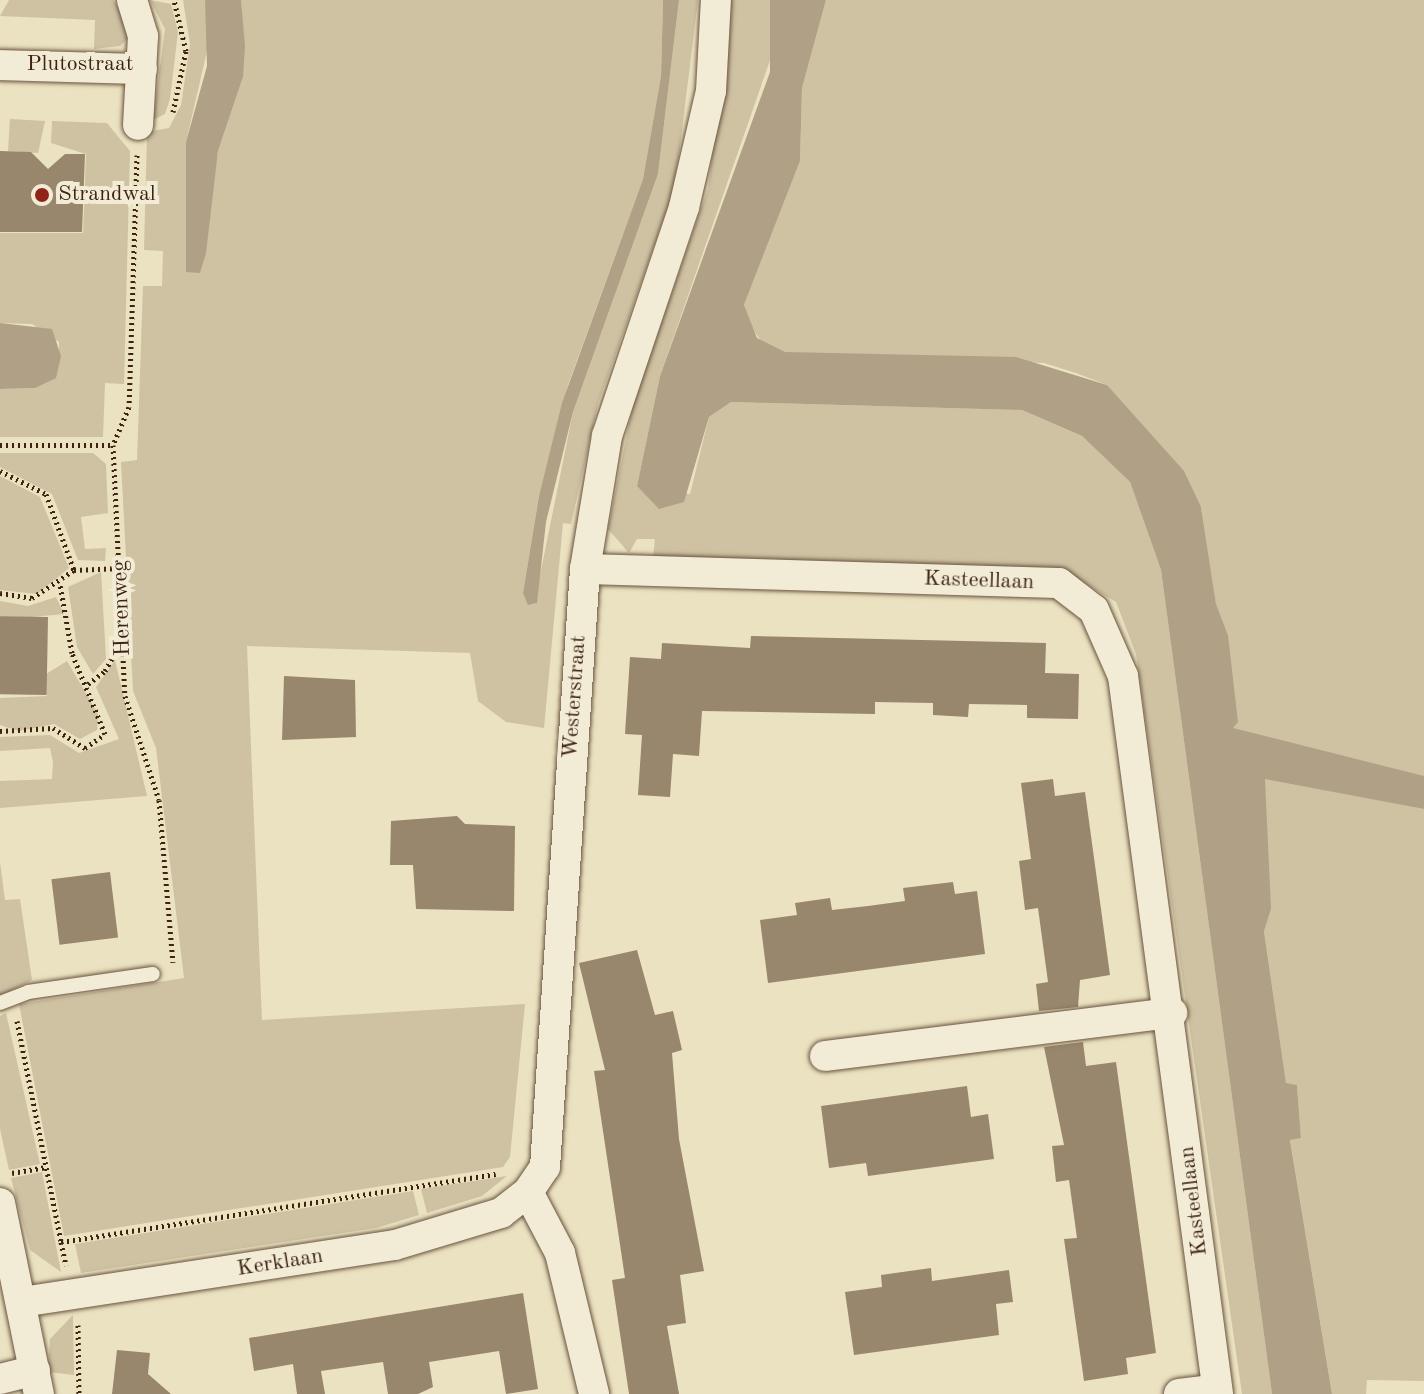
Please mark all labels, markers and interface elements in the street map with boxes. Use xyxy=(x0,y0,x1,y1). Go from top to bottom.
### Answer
street label: Plutostraat xyxy=(27,52,133,78)
place label: Strandwal xyxy=(58,182,156,208)
marker: Strandwal xyxy=(33,186,51,204)
street label: Herenweg xyxy=(107,559,137,657)
street label: Kasteellaan xyxy=(923,566,1035,596)
street label: Westerstraat xyxy=(558,634,592,760)
street label: Kasteellaan xyxy=(1174,1145,1214,1257)
street label: Kerklaan xyxy=(235,1243,325,1283)

